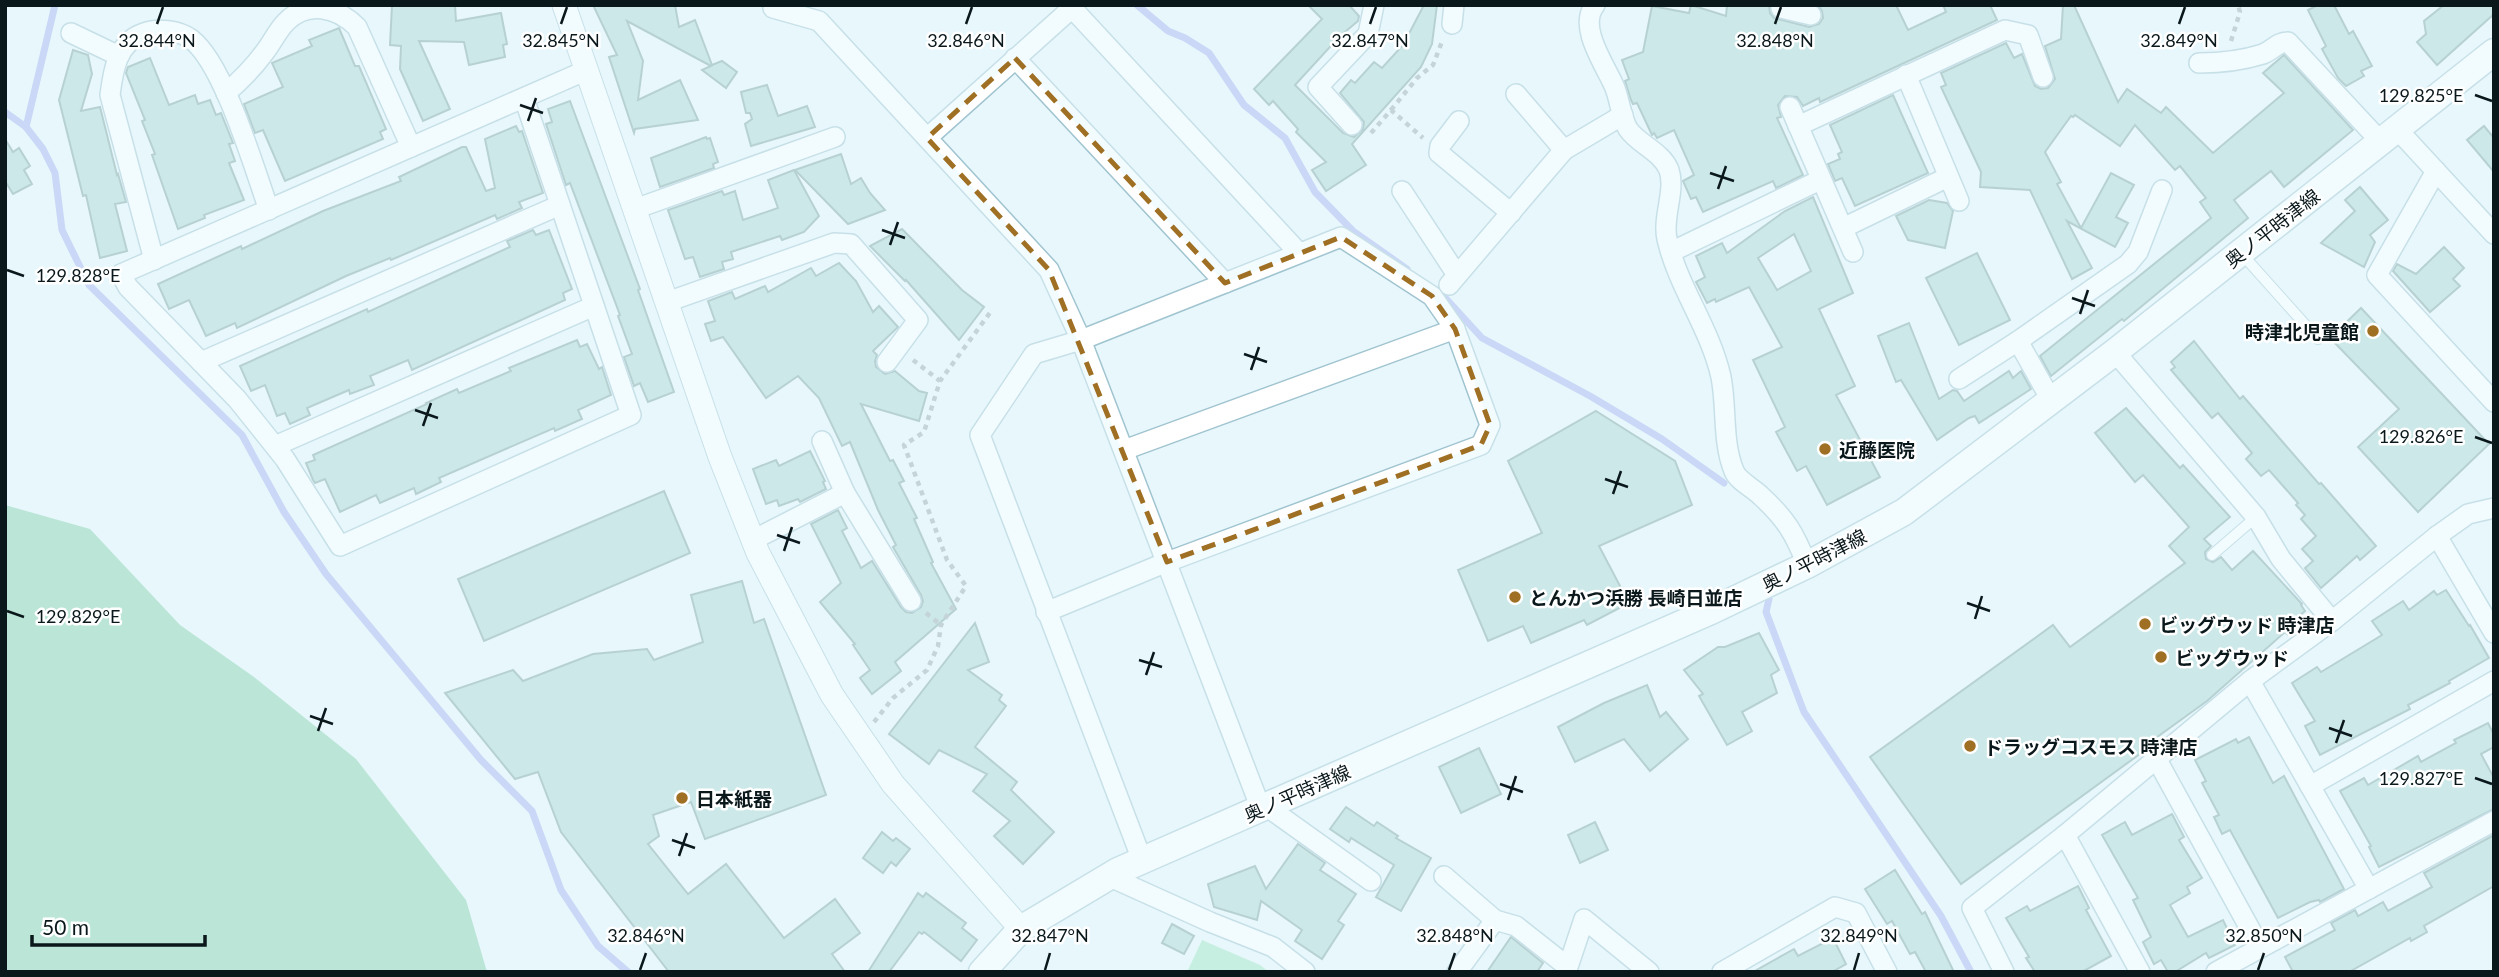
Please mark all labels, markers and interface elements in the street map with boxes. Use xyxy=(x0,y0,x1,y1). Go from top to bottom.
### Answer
text: 32.844°N xyxy=(118,29,196,51)
text: 32.845°N xyxy=(522,29,600,51)
text: 32.846°N xyxy=(927,29,1005,51)
text: 32.847°N xyxy=(1331,29,1409,51)
text: 32.848°N xyxy=(1736,29,1814,51)
text: 32.849°N xyxy=(2140,29,2218,51)
text: 129.825°E xyxy=(2379,84,2463,106)
street label: 奥ノ平時津線 xyxy=(2220,184,2324,272)
text: 129.828°E xyxy=(36,264,120,286)
place label: 時津北児童館 xyxy=(2245,320,2359,343)
marker: 時津北児童館 xyxy=(2365,323,2381,339)
text: 129.826°E xyxy=(2379,425,2463,447)
place label: 近藤医院 xyxy=(1839,438,1915,461)
marker: 近藤医院 xyxy=(1817,441,1833,457)
street label: 奥ノ平時津線 xyxy=(1758,524,1870,596)
place label: とんかつ浜勝 長崎日並店 xyxy=(1529,586,1743,609)
marker: とんかつ浜勝 長崎日並店 xyxy=(1507,589,1523,605)
text: 129.829°E xyxy=(36,605,120,627)
place label: ビッグウッド 時津店 xyxy=(2159,613,2335,636)
marker: ビッグウッド 時津店 xyxy=(2137,616,2153,632)
place label: ビッグウッド xyxy=(2175,646,2289,669)
marker: ビッグウッド xyxy=(2153,649,2169,665)
place label: ドラッグコスモス 時津店 xyxy=(1984,735,2198,758)
marker: ドラッグコスモス 時津店 xyxy=(1962,738,1978,754)
street label: 奥ノ平時津線 xyxy=(1240,759,1354,827)
text: 129.827°E xyxy=(2379,767,2463,789)
place label: 日本紙器 xyxy=(696,787,772,810)
marker: 日本紙器 xyxy=(674,790,690,806)
scale bar xyxy=(32,904,205,948)
text: 50 m xyxy=(42,914,89,939)
text: 32.846°N xyxy=(607,924,685,946)
text: 32.847°N xyxy=(1011,924,1089,946)
text: 32.848°N xyxy=(1416,924,1494,946)
text: 32.849°N xyxy=(1820,924,1898,946)
text: 32.850°N xyxy=(2225,924,2303,946)

